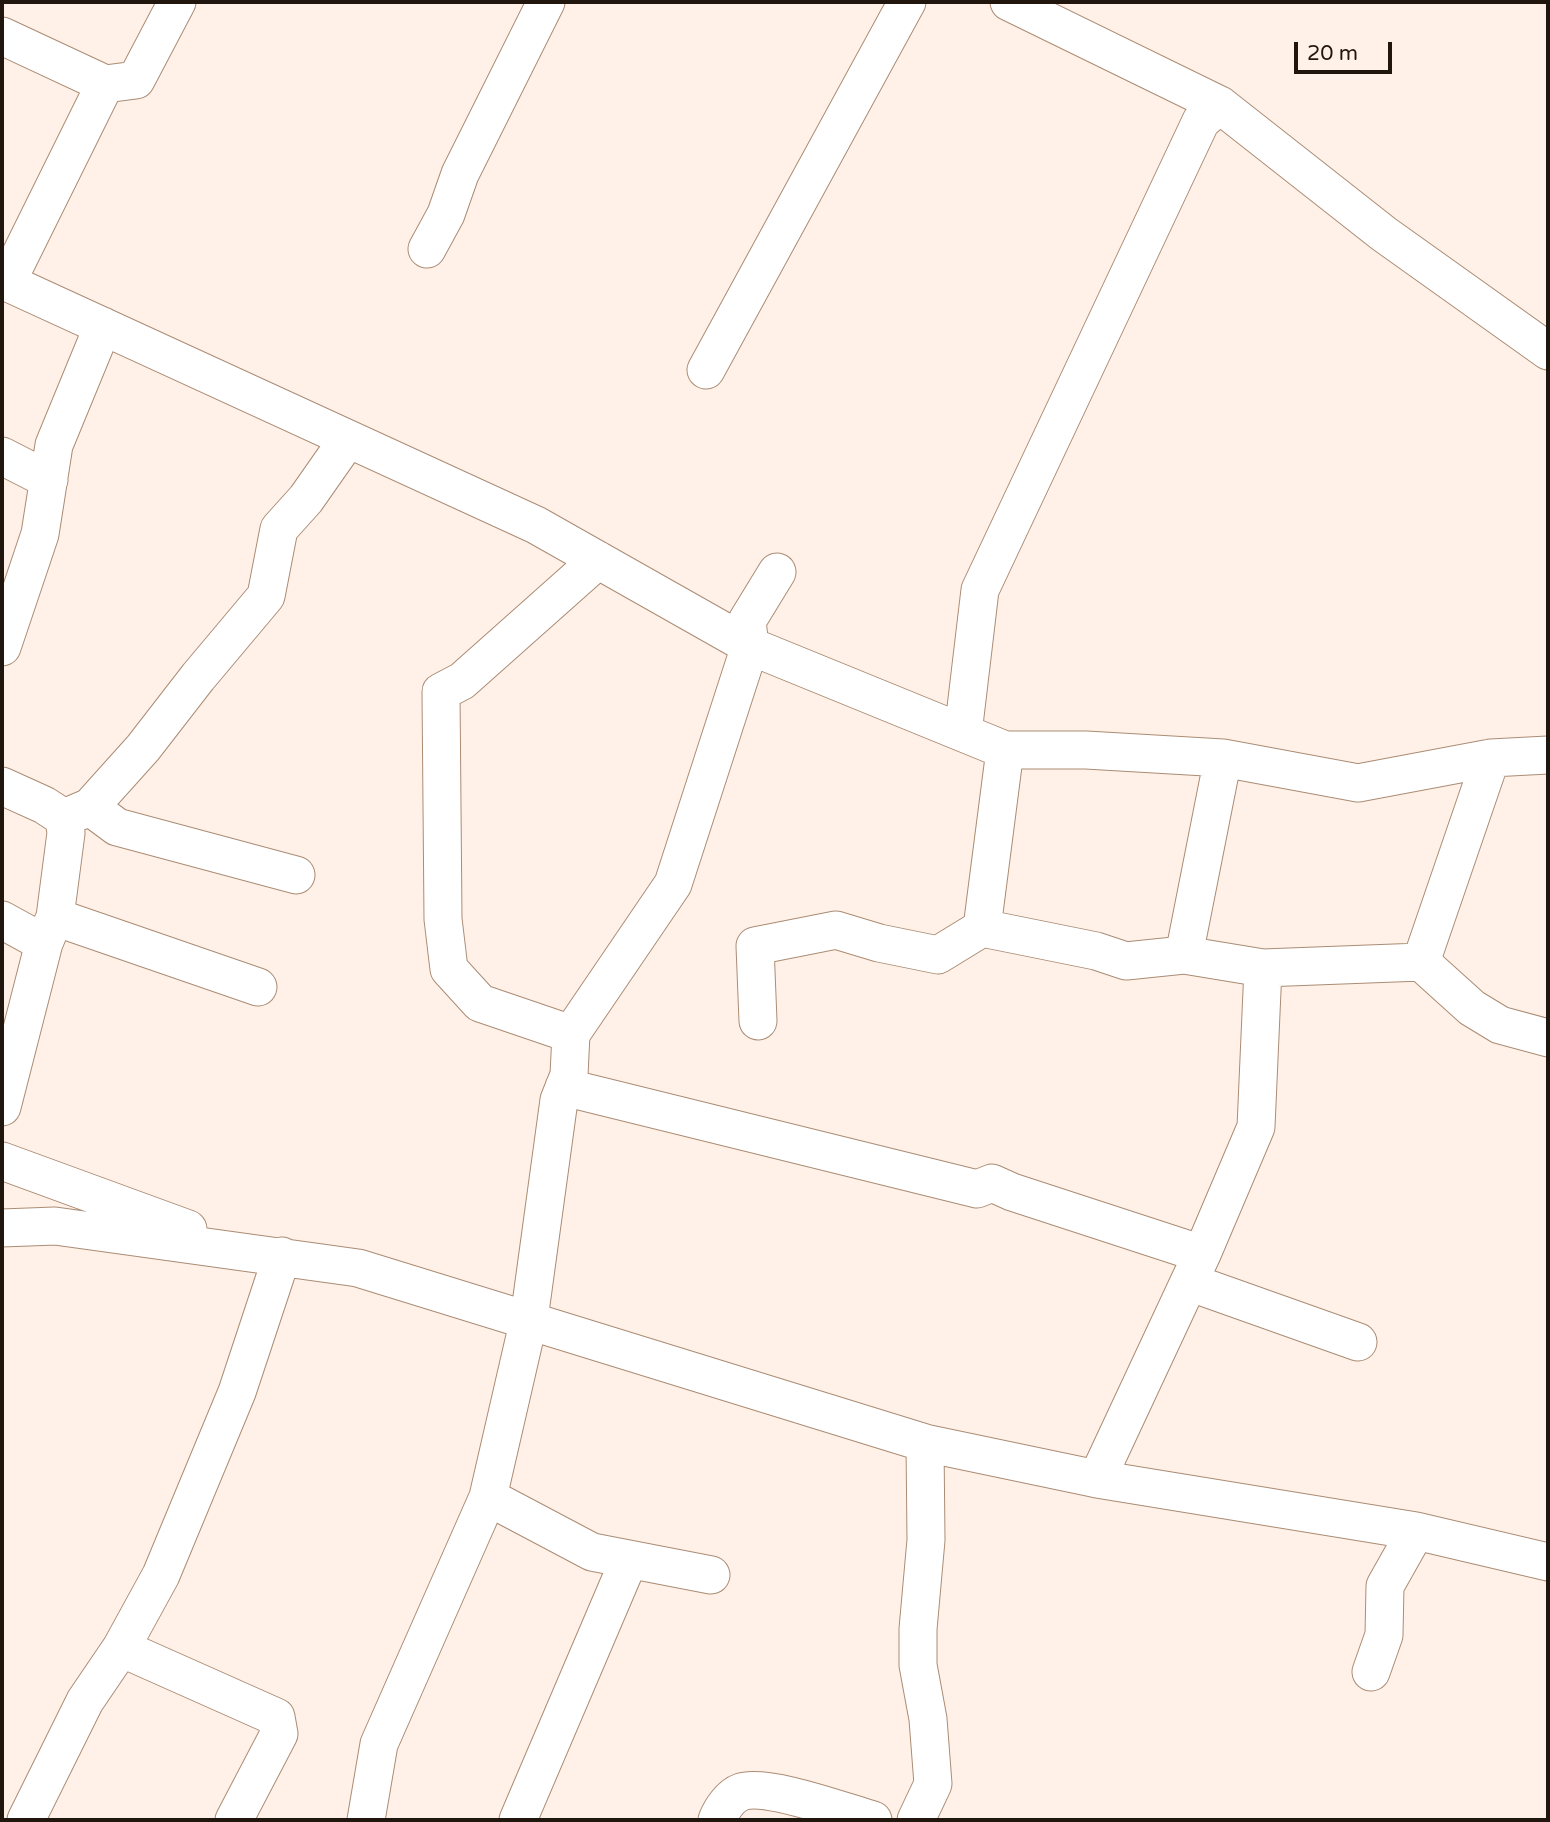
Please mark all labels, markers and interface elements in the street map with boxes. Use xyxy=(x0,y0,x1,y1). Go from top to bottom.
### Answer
scale bar xyxy=(1298,28,1396,72)
text: 20 m xyxy=(1307,41,1358,66)

